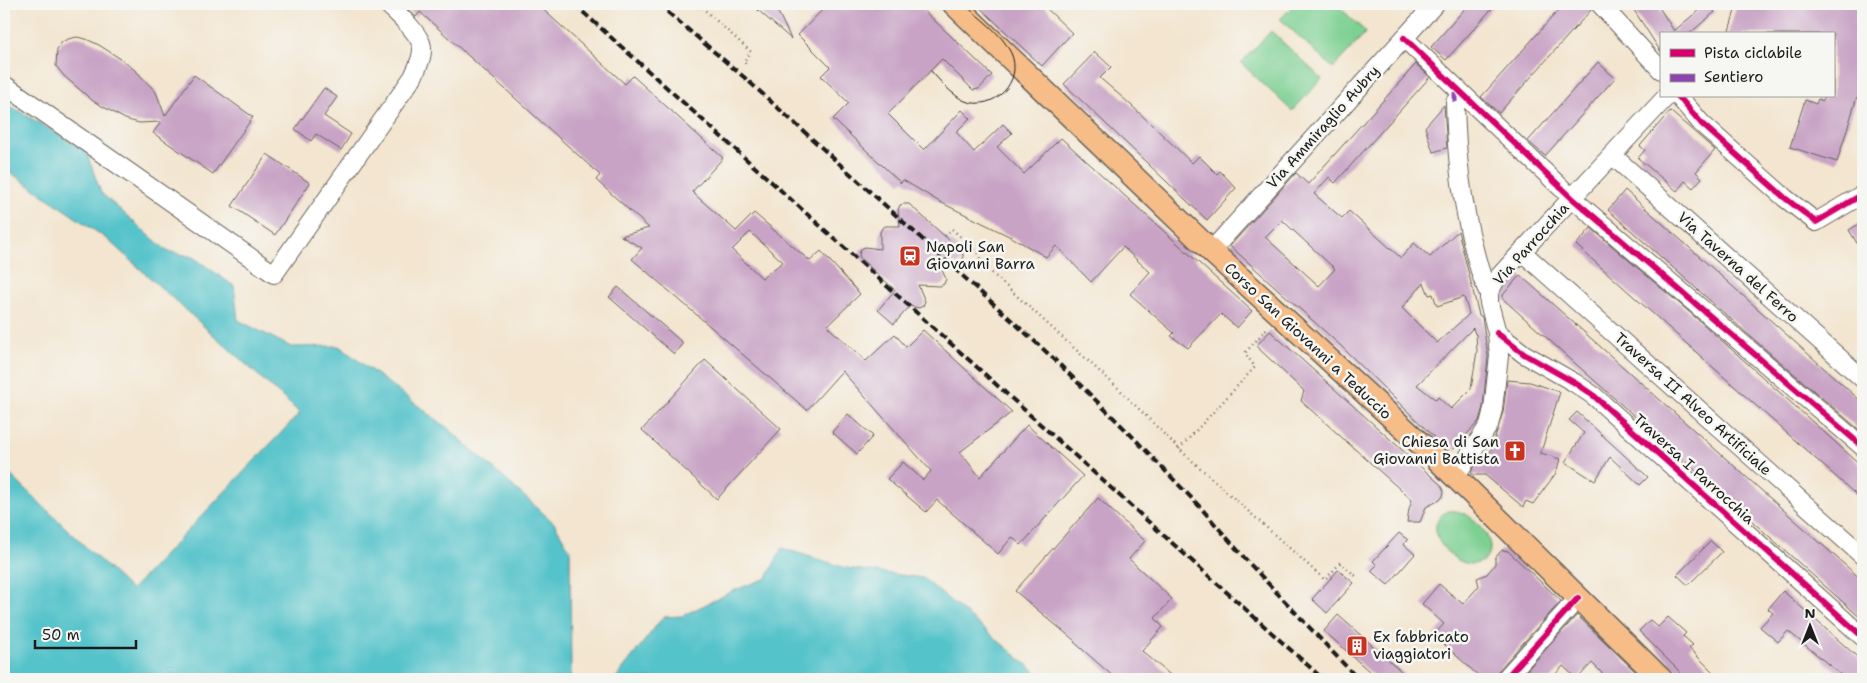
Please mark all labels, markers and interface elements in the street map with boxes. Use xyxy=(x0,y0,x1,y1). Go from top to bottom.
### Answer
legend xyxy=(1660,32,1834,98)
text: Pista ciclabile xyxy=(1704,43,1802,63)
street label: Via Ammiraglio Aubry xyxy=(1262,61,1384,193)
text: Sentiero xyxy=(1704,67,1763,87)
street label: Via Parrocchia xyxy=(1489,198,1574,290)
street label: Via Taverna del Ferro xyxy=(1673,207,1803,327)
place label: Napoli San Giovanni Barra xyxy=(926,237,1035,274)
station icon: Napoli San Giovanni Barra xyxy=(898,244,922,268)
street label: Corso San Giovanni a Teduccio xyxy=(1220,258,1396,424)
street label: Traversa II Alveo Artificiale xyxy=(1610,328,1776,480)
street label: Traversa I Parrocchia xyxy=(1629,409,1759,529)
place label: Chiesa di San Giovanni Battista xyxy=(1373,432,1500,469)
church icon: Chiesa di San Giovanni Battista xyxy=(1503,439,1527,463)
north arrow xyxy=(1784,600,1834,650)
text: N xyxy=(1804,604,1816,622)
scale bar xyxy=(35,618,136,650)
text: 50 m xyxy=(42,625,80,645)
place label: Ex fabbricato viaggiatori xyxy=(1373,627,1469,664)
building icon: Ex fabbricato viaggiatori xyxy=(1345,634,1369,658)

